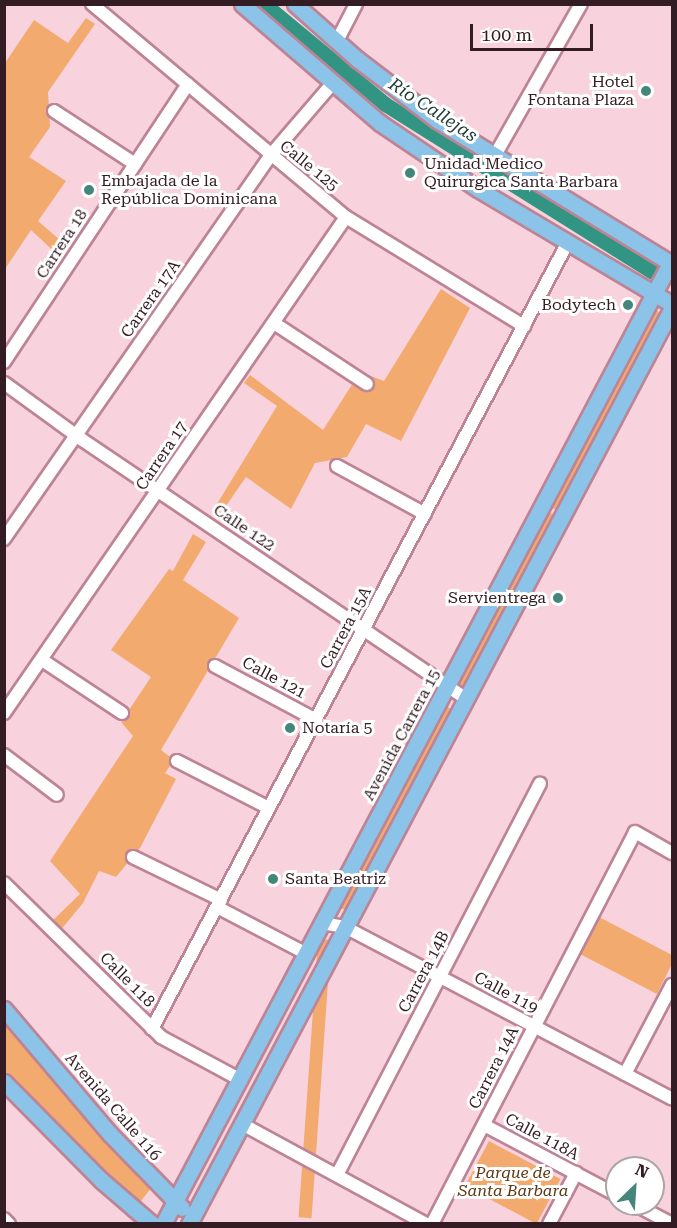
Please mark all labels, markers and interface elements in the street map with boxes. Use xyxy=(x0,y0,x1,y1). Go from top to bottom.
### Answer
scale bar xyxy=(473,12,596,50)
text: 100 m xyxy=(481,24,532,45)
place label: Hotel Fontana Plaza xyxy=(527,72,634,110)
water label: Río Callejas xyxy=(385,73,481,147)
marker: Hotel Fontana Plaza xyxy=(639,84,653,98)
street label: Calle 125 xyxy=(276,137,342,195)
place label: Unidad Medico Quirurgica Santa Barbara xyxy=(424,154,618,192)
marker: Unidad Medico Quirurgica Santa Barbara xyxy=(401,164,419,182)
place label: Embajada de la República Dominicana xyxy=(101,171,277,209)
marker: Embajada de la República Dominicana xyxy=(82,183,96,197)
street label: Carrera 18 xyxy=(32,206,92,282)
street label: Carrera 17A xyxy=(117,257,185,341)
place label: Bodytech xyxy=(541,295,616,315)
marker: Bodytech xyxy=(621,298,635,312)
street label: Carrera 17 xyxy=(132,418,192,494)
street label: Calle 122 xyxy=(210,501,278,555)
street label: Carrera 15A xyxy=(316,584,376,672)
place label: Servientrega xyxy=(448,588,546,608)
marker: Servientrega xyxy=(551,591,565,605)
street label: Calle 121 xyxy=(239,653,309,703)
street label: Avenida Carrera 15 xyxy=(359,666,445,804)
place label: Notaría 5 xyxy=(302,718,372,738)
marker: Notaría 5 xyxy=(283,721,297,735)
place label: Santa Beatriz xyxy=(285,869,386,889)
marker: Santa Beatriz xyxy=(266,872,280,886)
street label: Carrera 14B xyxy=(394,928,454,1016)
street label: Calle 118 xyxy=(96,949,158,1011)
street label: Calle 119 xyxy=(471,968,541,1018)
street label: Carrera 14A xyxy=(465,1023,523,1113)
street label: Avenida Calle 116 xyxy=(61,1049,165,1165)
street label: Calle 118A xyxy=(502,1110,582,1164)
north arrow xyxy=(605,1156,665,1216)
text: N xyxy=(632,1160,652,1182)
park label: Parque de Santa Barbara xyxy=(458,1163,568,1201)

